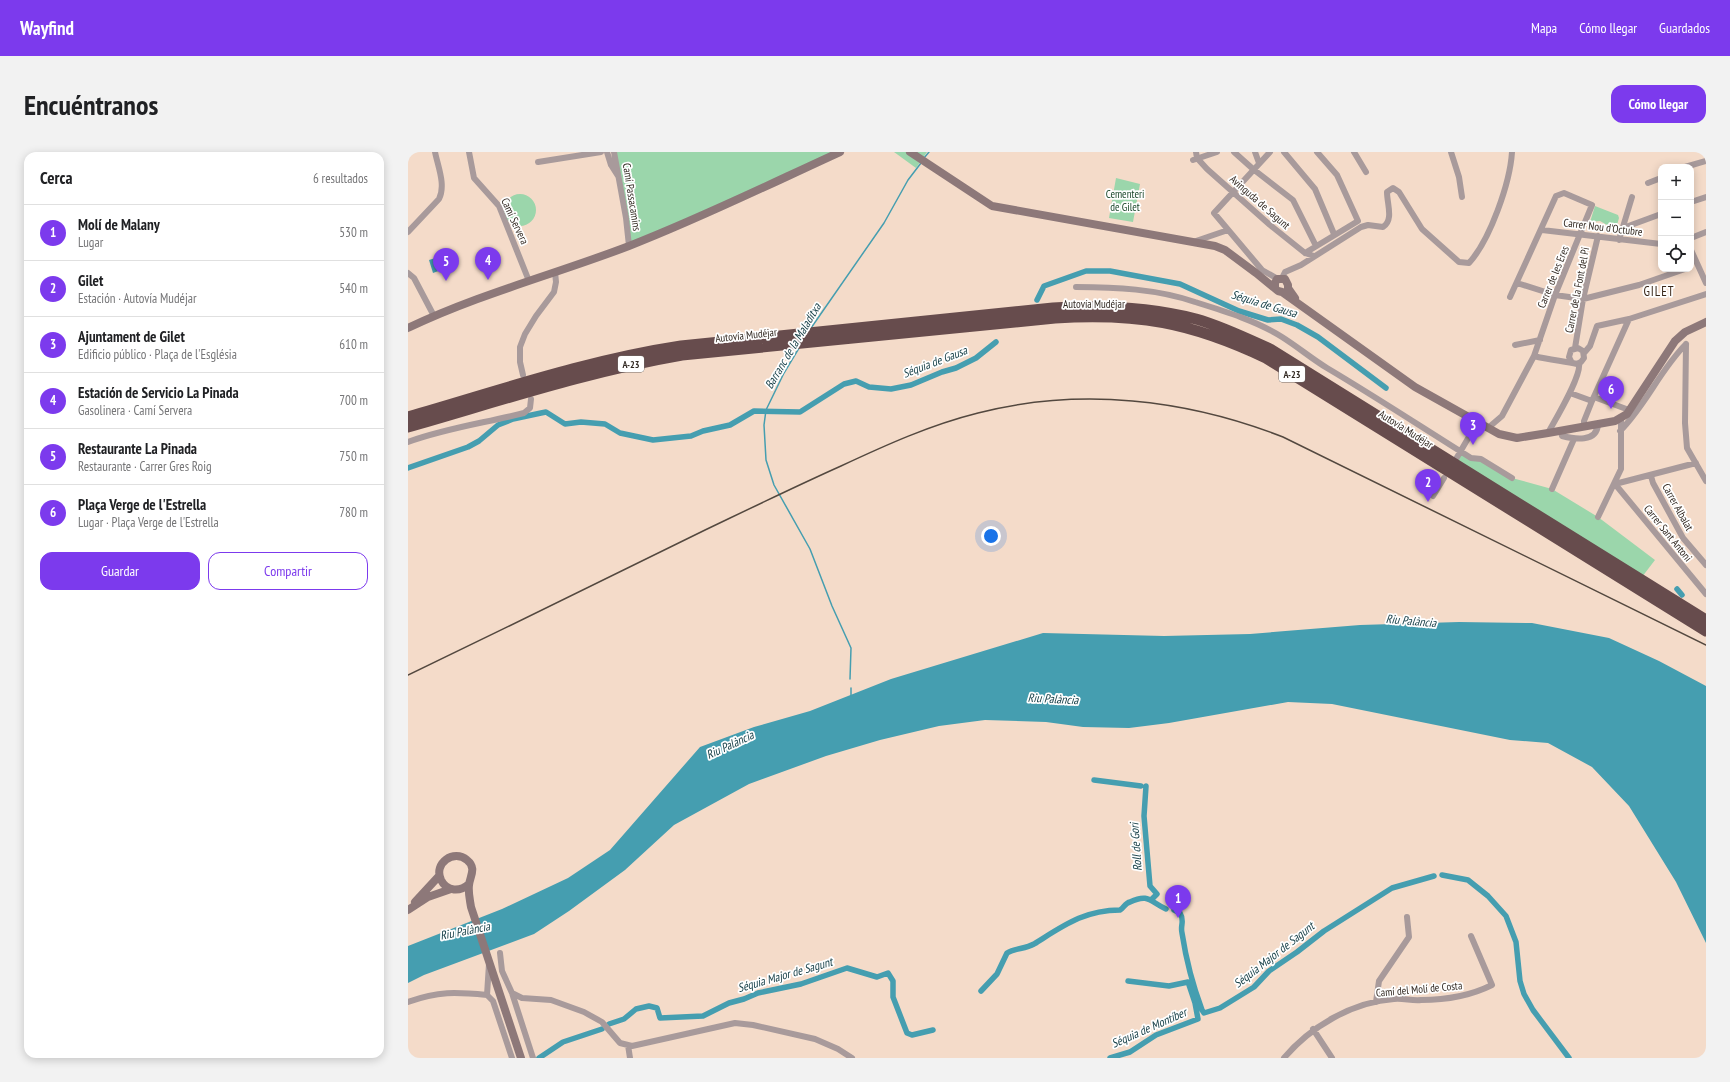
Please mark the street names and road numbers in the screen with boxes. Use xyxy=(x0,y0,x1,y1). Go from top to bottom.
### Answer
street label: Camí Passacamins xyxy=(620,162,644,232)
street label: Avinguda de Sagunt xyxy=(1227,172,1293,232)
street label: Camí Servera xyxy=(498,196,532,246)
street label: Carrer Nou d'Octubre xyxy=(1563,215,1644,239)
street label: Carrer de les Eres xyxy=(1534,244,1572,310)
street label: Carrer de la Font del Pi xyxy=(1562,246,1592,334)
street label: Autovía Mudéjar xyxy=(1063,297,1125,311)
street label: Autovía Mudéjar xyxy=(715,325,777,345)
road number: A-23 xyxy=(618,356,644,372)
road number: A-23 xyxy=(1279,366,1305,382)
street label: Autovía Mudéjar xyxy=(1376,407,1436,451)
street label: Carrer Albalat xyxy=(1659,481,1697,533)
street label: Carrer Sant Antoni xyxy=(1641,502,1695,564)
street label: Camí del Molí de Costa xyxy=(1375,978,1463,1000)

